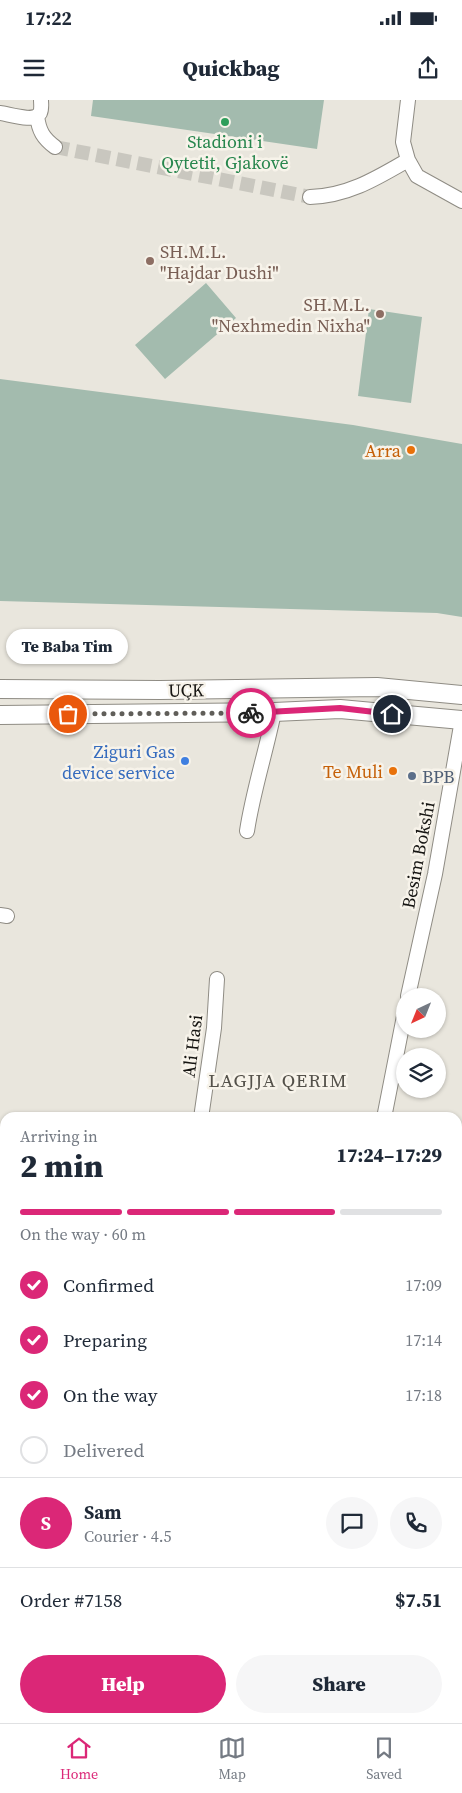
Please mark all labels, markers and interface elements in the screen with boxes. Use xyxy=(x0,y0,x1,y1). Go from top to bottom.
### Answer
text: 17:22 xyxy=(25,5,72,31)
text: Quickbag xyxy=(182,53,280,83)
icon: menu xyxy=(20,54,48,82)
icon: share xyxy=(414,54,442,82)
marker: Stadioni i Qytetit, Gjakovë xyxy=(219,116,231,128)
place label: Stadioni i Qytetit, Gjakovë xyxy=(161,129,289,175)
place label: SH.M.L. "Hajdar Dushi" xyxy=(160,239,279,285)
marker: SH.M.L. "Hajdar Dushi" xyxy=(144,255,156,267)
place label: SH.M.L. "Nexhmedin Nixha" xyxy=(212,292,370,338)
marker: SH.M.L. "Nexhmedin Nixha" xyxy=(374,308,386,320)
place label: Arra xyxy=(365,438,402,463)
marker: Arra xyxy=(405,444,417,456)
callout: Te Baba Tim xyxy=(7,629,129,664)
text: Te Baba Tim xyxy=(22,635,113,657)
street label: UÇK xyxy=(168,677,204,703)
courier xyxy=(226,688,276,738)
pin xyxy=(47,693,89,735)
pin xyxy=(371,693,413,735)
icon: bike xyxy=(237,699,265,727)
icon: bag xyxy=(54,700,82,728)
icon: home xyxy=(378,700,406,728)
place label: Ziguri Gas device service xyxy=(62,739,175,785)
marker: Ziguri Gas device service xyxy=(179,755,191,767)
place label: Te Muli xyxy=(323,759,383,784)
place label: BPB xyxy=(422,764,455,789)
marker: Te Muli xyxy=(387,765,399,777)
marker: BPB xyxy=(406,770,418,782)
street label: Besim Bokshi xyxy=(395,799,441,911)
north arrow xyxy=(396,988,446,1038)
map controls xyxy=(396,988,446,1098)
street label: Ali Hasi xyxy=(176,1013,208,1079)
button: layers xyxy=(396,1048,446,1098)
district label: LAGJJA QERIM xyxy=(208,1067,348,1093)
text: Arriving in xyxy=(20,1125,98,1147)
text: 17:24–17:29 xyxy=(337,1142,442,1168)
text: 2 min xyxy=(20,1144,103,1188)
text: On the way · 60 m xyxy=(20,1223,146,1245)
icon: check xyxy=(20,1271,48,1299)
text: Confirmed xyxy=(63,1272,154,1298)
text: 17:09 xyxy=(405,1274,442,1296)
icon: check xyxy=(20,1326,48,1354)
text: Preparing xyxy=(63,1327,147,1353)
text: 17:14 xyxy=(405,1329,442,1351)
icon: check xyxy=(20,1381,48,1409)
text: On the way xyxy=(63,1382,158,1408)
text: 17:18 xyxy=(405,1384,442,1406)
text: Delivered xyxy=(63,1437,144,1463)
button: chat xyxy=(326,1497,378,1549)
button: phone xyxy=(390,1497,442,1549)
text: Sam xyxy=(84,1499,122,1525)
text: S xyxy=(41,1510,51,1536)
text: Courier · 4.5 xyxy=(84,1525,172,1547)
text: Order #7158 xyxy=(20,1587,122,1613)
text: $7.51 xyxy=(395,1587,442,1613)
button: Help xyxy=(20,1655,226,1713)
button: Share xyxy=(236,1655,442,1713)
tab: Home xyxy=(60,1734,98,1784)
tab: Map xyxy=(218,1734,246,1784)
tab: Saved xyxy=(366,1734,402,1784)

